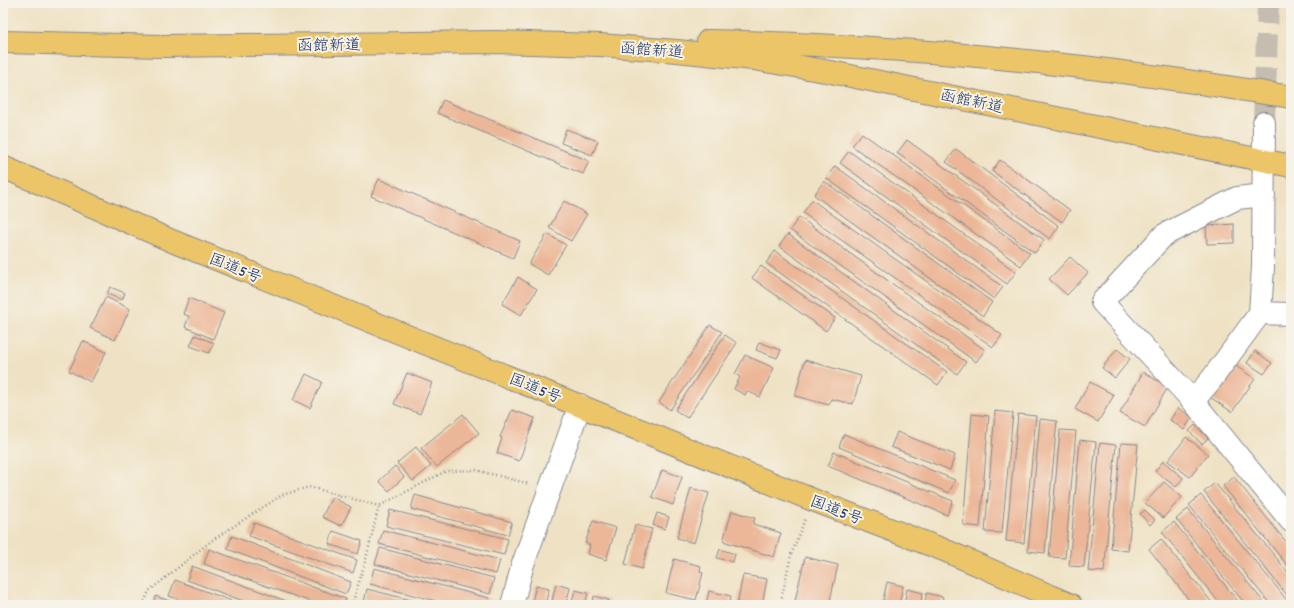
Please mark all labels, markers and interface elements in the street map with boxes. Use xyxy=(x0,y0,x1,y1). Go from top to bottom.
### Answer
street label: 函館新道 xyxy=(297,34,361,59)
street label: 函館新道 xyxy=(619,38,685,65)
street label: 函館新道 xyxy=(938,85,1005,120)
street label: 国道5号 xyxy=(205,248,265,290)
street label: 国道5号 xyxy=(505,368,565,410)
street label: 国道5号 xyxy=(806,491,866,532)

